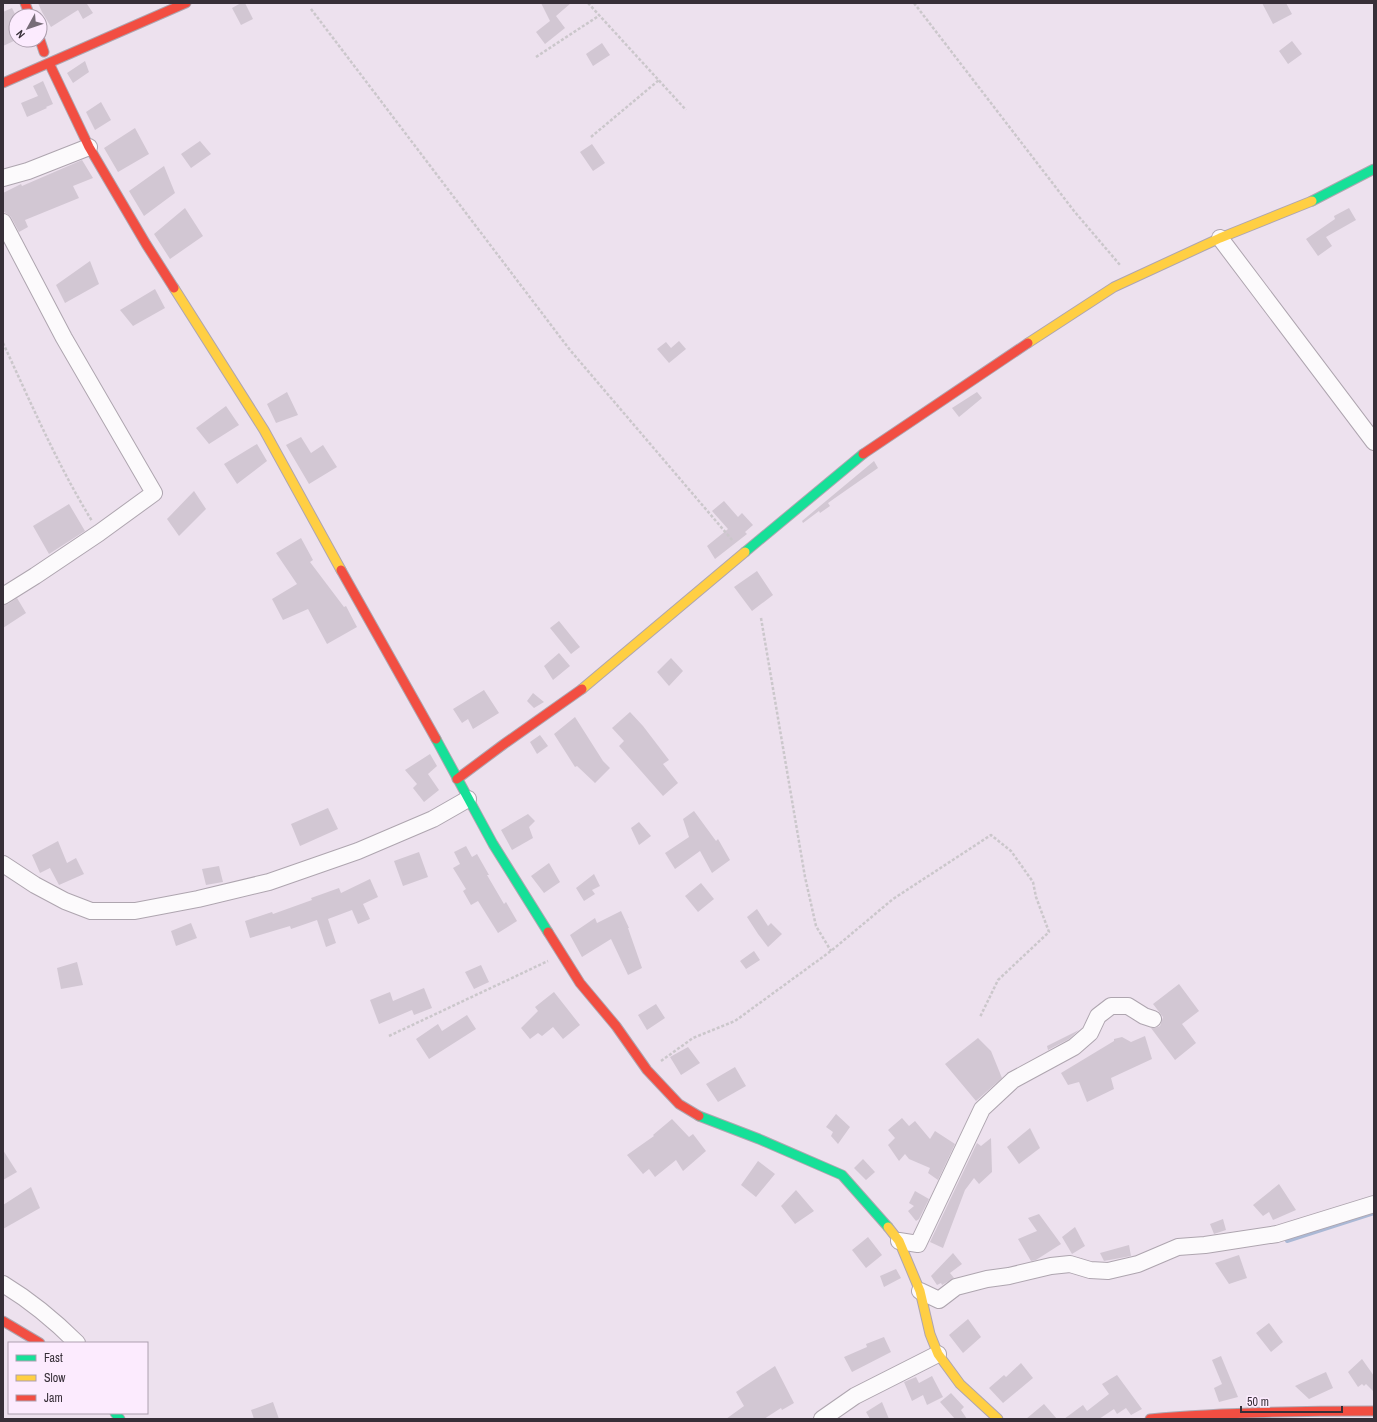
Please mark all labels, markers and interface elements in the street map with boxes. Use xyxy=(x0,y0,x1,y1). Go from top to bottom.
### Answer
north arrow xyxy=(8,8,48,48)
text: N xyxy=(13,27,28,41)
legend xyxy=(8,1342,148,1414)
text: Fast xyxy=(44,1350,63,1366)
text: Slow xyxy=(44,1370,66,1386)
scale bar xyxy=(1241,1388,1342,1414)
text: Jam xyxy=(44,1390,63,1406)
text: 50 m xyxy=(1247,1394,1269,1410)

